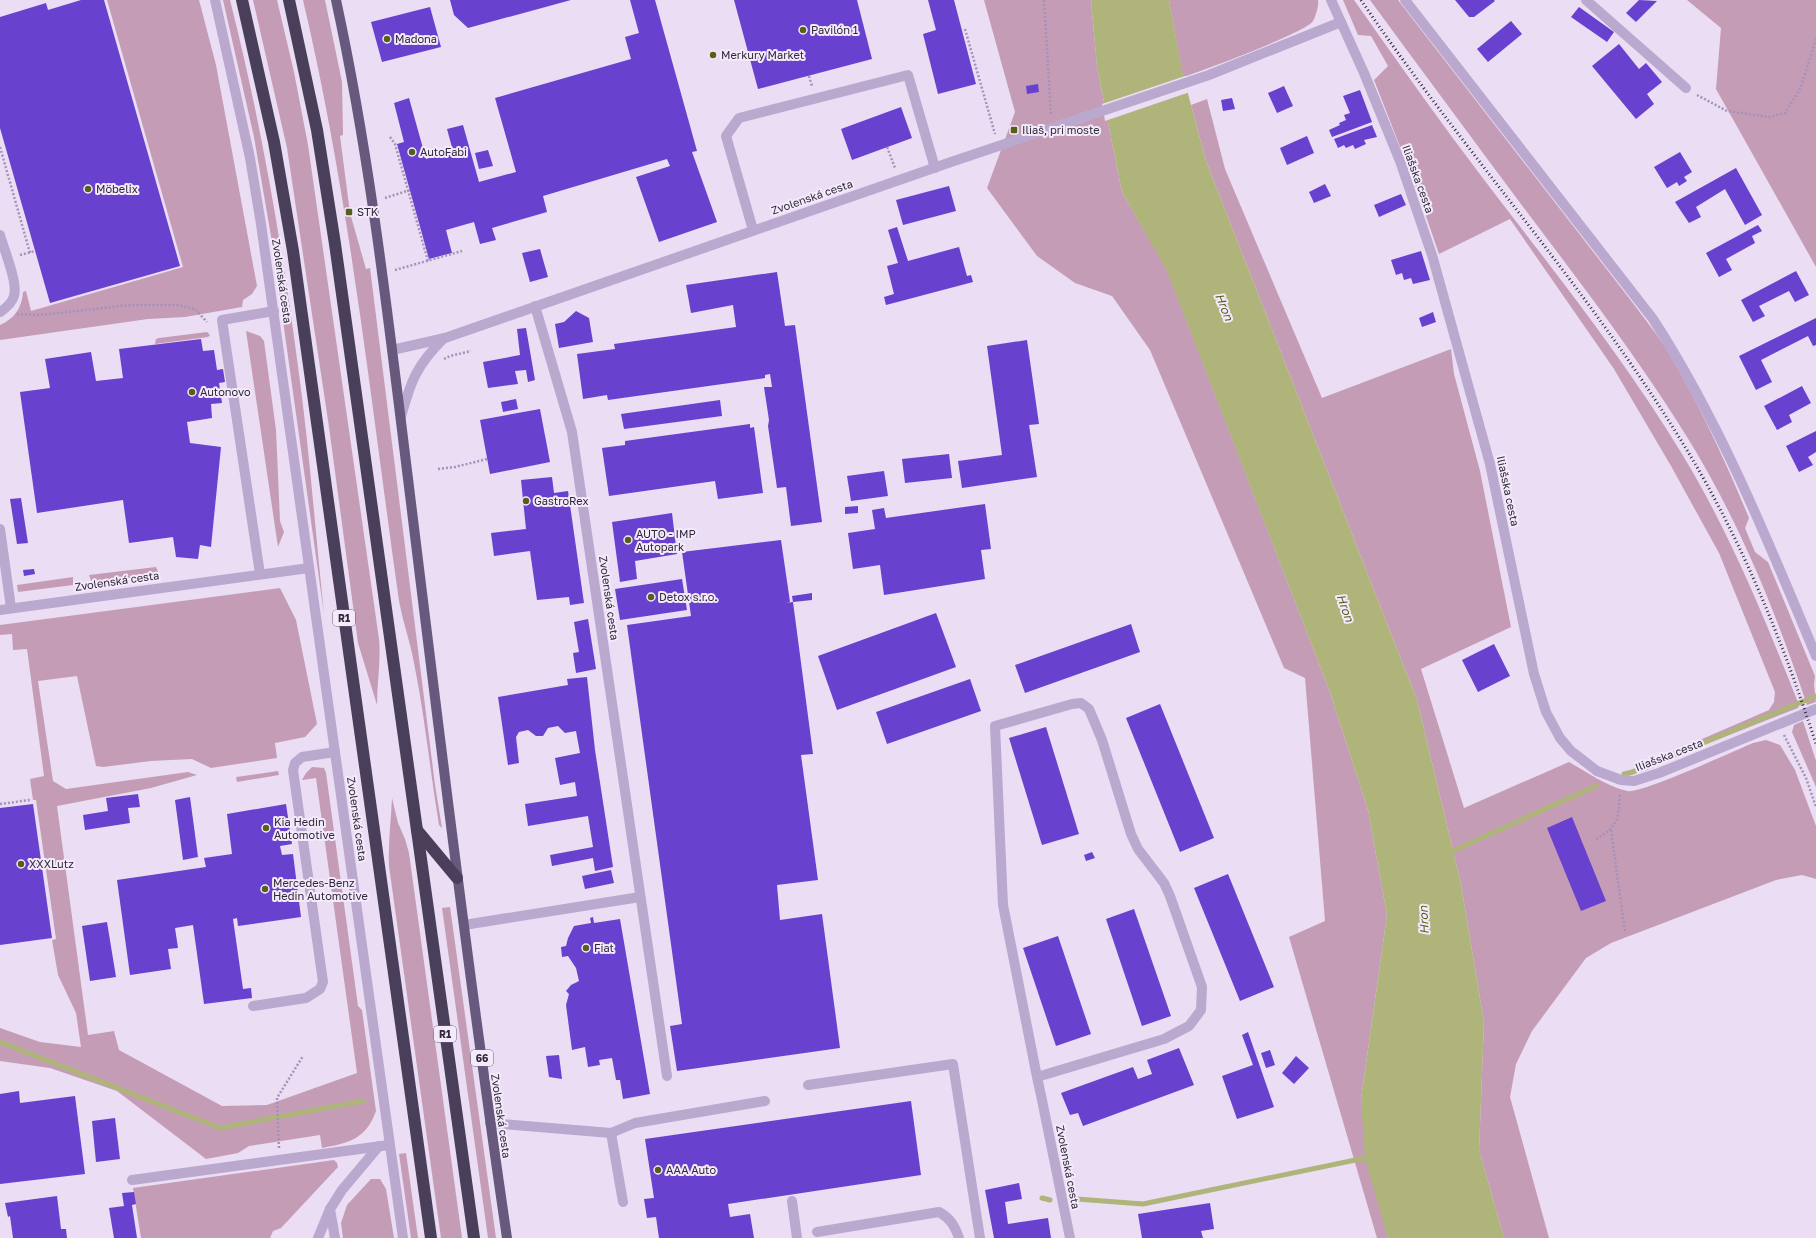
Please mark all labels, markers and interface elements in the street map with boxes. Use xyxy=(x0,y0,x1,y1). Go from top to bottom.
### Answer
place label: Pavilón 1 xyxy=(811,23,858,36)
marker: Pavilón 1 xyxy=(798,25,808,35)
place label: Madona xyxy=(395,32,437,45)
marker: Madona xyxy=(382,34,392,44)
place label: Merkury Market xyxy=(721,48,804,61)
marker: Merkury Market xyxy=(708,50,718,60)
place label: Iliaš, pri moste xyxy=(1022,123,1100,136)
marker: Iliaš, pri moste xyxy=(1009,125,1019,135)
street label: Iliašska cesta xyxy=(1400,143,1437,215)
place label: AutoFabi xyxy=(420,145,467,158)
marker: AutoFabi xyxy=(407,147,417,157)
street label: Zvolenská cesta xyxy=(769,177,854,217)
place label: Möbelix xyxy=(96,182,138,195)
marker: Möbelix xyxy=(83,184,93,194)
place label: STK xyxy=(357,205,379,218)
marker: STK xyxy=(344,207,354,217)
street label: Zvolenská cesta xyxy=(270,238,295,324)
water label: Hron xyxy=(1212,291,1237,323)
place label: Autonovo xyxy=(200,385,251,398)
marker: Autonovo xyxy=(187,387,197,397)
street label: Iliašska cesta xyxy=(1495,454,1522,527)
place label: GastroRex xyxy=(534,494,589,507)
marker: GastroRex xyxy=(521,496,531,506)
place label: AUTO - IMP Autopark xyxy=(636,527,696,553)
marker: AUTO - IMP Autopark xyxy=(623,535,633,545)
street label: Zvolenská cesta xyxy=(597,555,622,641)
street label: Zvolenská cesta xyxy=(74,568,160,593)
place label: Detox s.r.o. xyxy=(659,590,718,603)
marker: Detox s.r.o. xyxy=(646,592,656,602)
water label: Hron xyxy=(1334,592,1358,624)
road number: R1 xyxy=(333,610,355,626)
street label: Iliašska cesta xyxy=(1633,736,1705,773)
street label: Zvolenská cesta xyxy=(345,776,370,862)
place label: Kia Hedin Automotive xyxy=(274,815,335,841)
marker: Kia Hedin Automotive xyxy=(261,823,271,833)
place label: XXXLutz xyxy=(29,857,74,870)
marker: XXXLutz xyxy=(16,859,26,869)
place label: Mercedes-Benz Hedin Automotive xyxy=(273,876,368,902)
marker: Mercedes-Benz Hedin Automotive xyxy=(260,884,270,894)
water label: Hron xyxy=(1415,905,1432,935)
place label: Fiat xyxy=(594,941,614,954)
marker: Fiat xyxy=(581,943,591,953)
road number: R1 xyxy=(434,1026,456,1042)
road number: 66 xyxy=(471,1050,493,1066)
street label: Zvolenská cesta xyxy=(489,1073,514,1159)
street label: Zvolenská cesta xyxy=(1054,1124,1083,1210)
place label: AAA Auto xyxy=(666,1163,717,1176)
marker: AAA Auto xyxy=(653,1165,663,1175)

